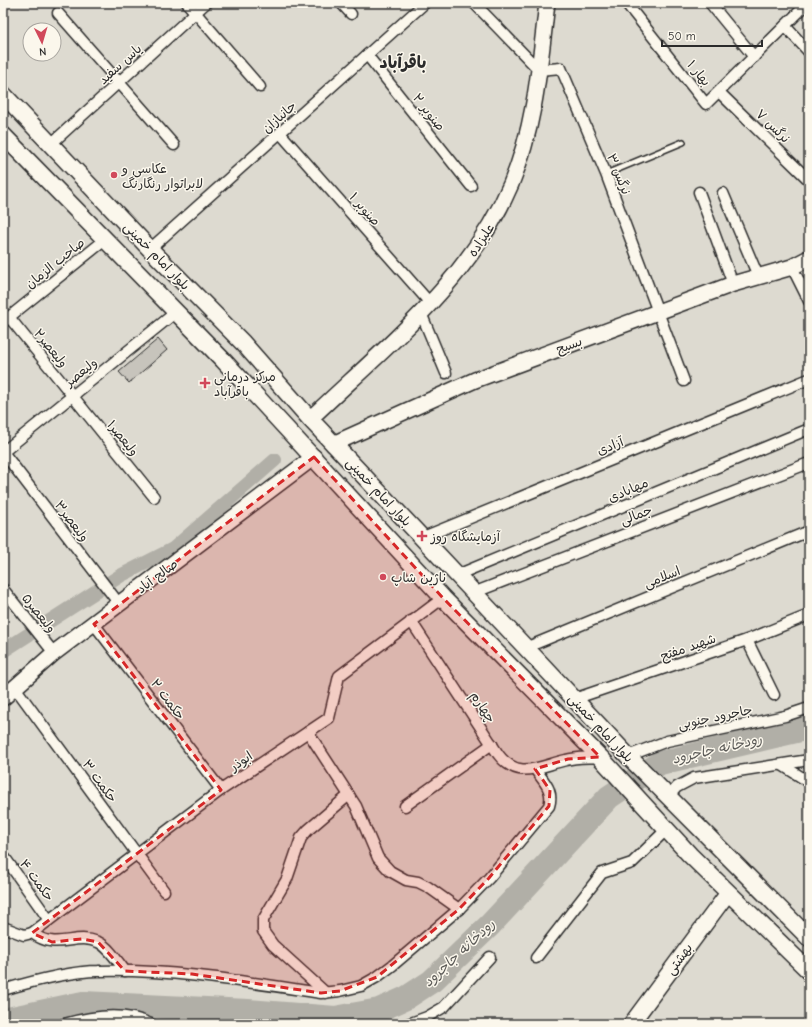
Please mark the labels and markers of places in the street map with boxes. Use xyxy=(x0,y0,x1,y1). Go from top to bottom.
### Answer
place label: عکاسی و لابراتوار رنگارنگ xyxy=(121,161,203,192)
marker: عکاسی و لابراتوار رنگارنگ xyxy=(109,170,119,180)
place label: مرکز درمانی باقرآباد xyxy=(214,369,276,400)
marker: مرکز درمانی باقرآباد xyxy=(199,377,211,389)
place label: آزمایشگاه روز xyxy=(430,529,501,545)
marker: آزمایشگاه روز xyxy=(416,530,428,542)
place label: ناژین شاپ xyxy=(391,570,446,586)
marker: ناژین شاپ xyxy=(378,572,388,582)

